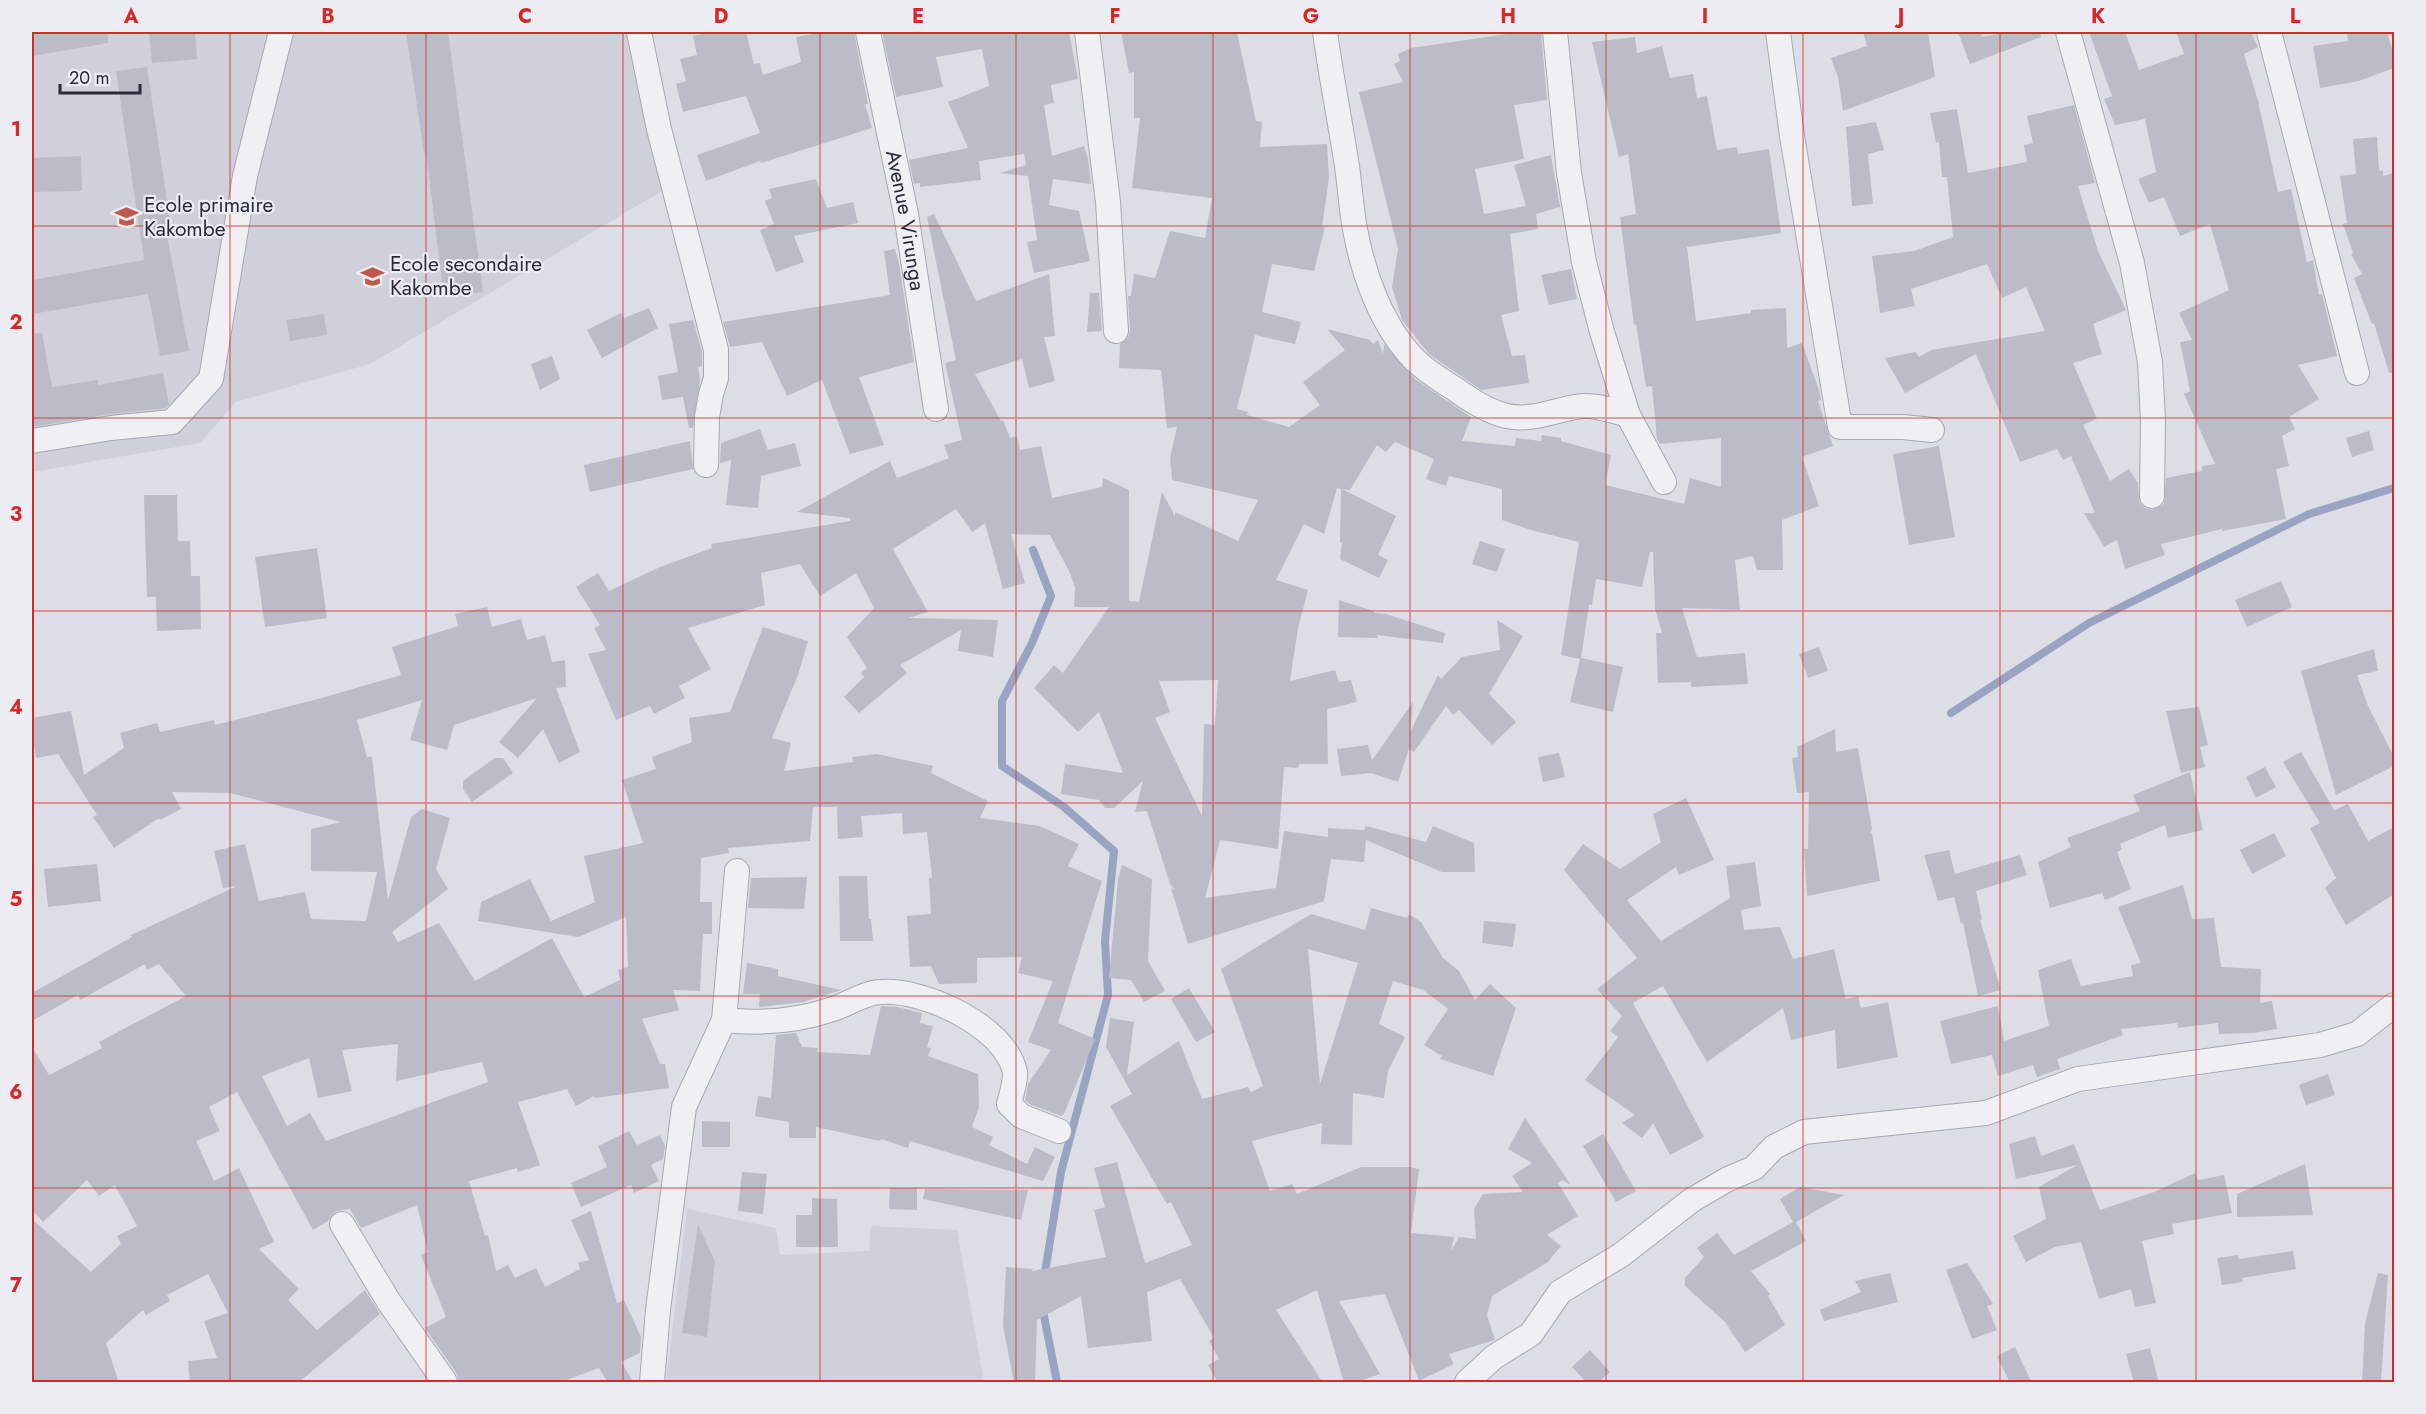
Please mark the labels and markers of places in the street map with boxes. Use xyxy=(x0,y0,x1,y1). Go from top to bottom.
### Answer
place label: Ecole primaire Kakombe xyxy=(144,190,273,244)
school or university icon: Ecole primaire Kakombe xyxy=(113,204,139,230)
place label: Ecole secondaire Kakombe xyxy=(390,249,542,303)
school or university icon: Ecole secondaire Kakombe xyxy=(359,263,385,289)

